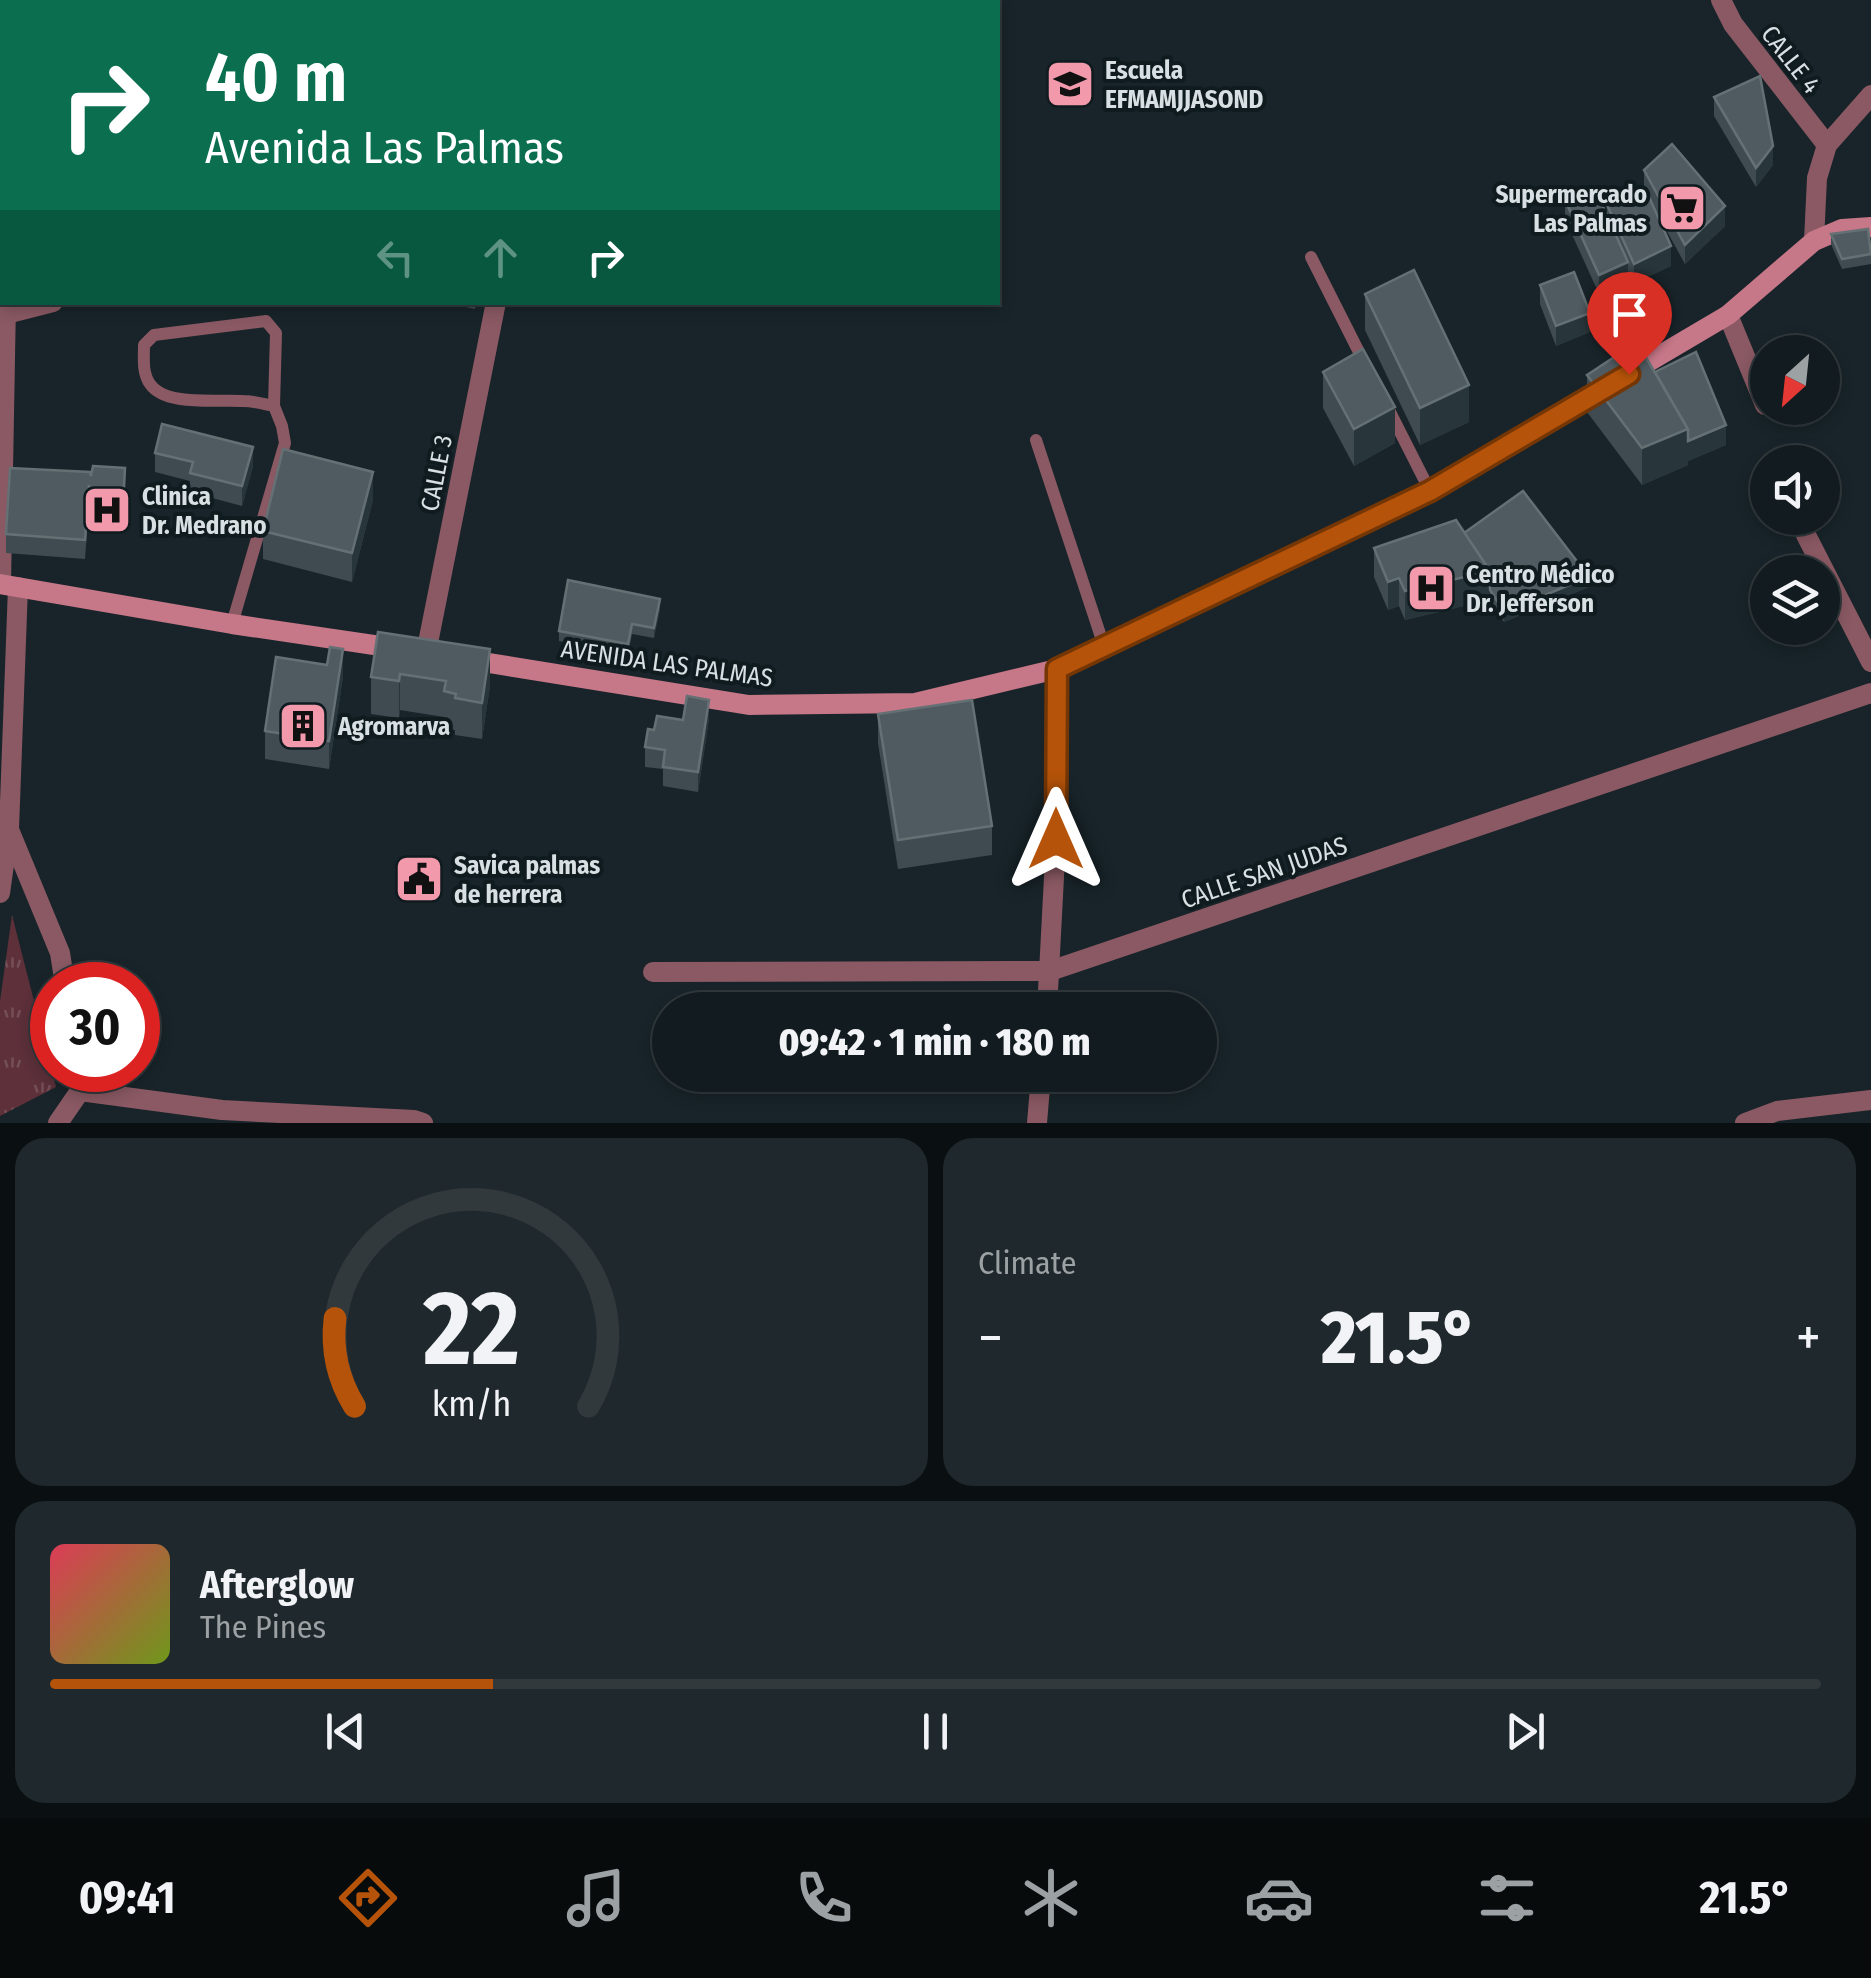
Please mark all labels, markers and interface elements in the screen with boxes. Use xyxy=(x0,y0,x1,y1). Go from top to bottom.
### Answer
street label: CALLE 4 xyxy=(1754,20,1826,99)
text: 40 m xyxy=(205,36,347,120)
icon: right xyxy=(40,40,170,170)
place label: Escuela EFMAMJJASOND xyxy=(1105,56,1263,115)
school or university icon: Escuela EFMAMJJASOND xyxy=(1044,58,1096,110)
text: Avenida Las Palmas xyxy=(205,121,564,175)
place label: Supermercado Las Palmas xyxy=(1495,180,1647,239)
supermarket icon: Supermercado Las Palmas xyxy=(1656,182,1708,234)
icon: left xyxy=(368,230,423,285)
icon: ahead xyxy=(473,230,528,285)
icon: right xyxy=(578,230,633,285)
pin xyxy=(1587,272,1672,375)
icon: arrive xyxy=(1602,287,1657,342)
north arrow xyxy=(1750,335,1840,425)
map controls xyxy=(1750,335,1840,645)
street label: CALLE 3 xyxy=(415,433,459,514)
button: sound xyxy=(1750,445,1840,535)
place label: Clinica Dr. Medrano xyxy=(142,482,267,541)
hospital icon: Clinica Dr. Medrano xyxy=(81,484,133,536)
button: layers xyxy=(1750,555,1840,645)
place label: Centro Médico Dr. Jefferson xyxy=(1466,560,1615,619)
hospital icon: Centro Médico Dr. Jefferson xyxy=(1405,562,1457,614)
street label: AVENIDA LAS PALMAS xyxy=(559,634,775,694)
building icon: Agromarva xyxy=(277,700,329,752)
place label: Agromarva xyxy=(337,712,450,742)
position arrow xyxy=(1004,787,1108,891)
street label: CALLE SAN JUDAS xyxy=(1177,831,1351,915)
place label: Savica palmas de herrera xyxy=(454,851,600,910)
public building icon: Savica palmas de herrera xyxy=(393,853,445,905)
speed limit sign: 30 xyxy=(30,962,160,1092)
text: 09:42 · 1 min · 180 m xyxy=(779,1019,1090,1065)
text: Climate xyxy=(978,1244,1077,1282)
text: 22 xyxy=(422,1267,520,1392)
text: 21.5° xyxy=(1321,1293,1478,1383)
text: − xyxy=(978,1305,1003,1371)
text: + xyxy=(1796,1305,1821,1371)
text: km/h xyxy=(432,1383,511,1425)
text: Afterglow xyxy=(200,1562,354,1608)
text: The Pines xyxy=(200,1608,326,1646)
icon: previous xyxy=(318,1704,373,1759)
icon: pause xyxy=(908,1704,963,1759)
icon: next xyxy=(1498,1704,1553,1759)
icon: directions xyxy=(333,1863,403,1933)
icon: music xyxy=(561,1863,631,1933)
icon: phone xyxy=(789,1863,859,1933)
icon: climate xyxy=(1016,1863,1086,1933)
icon: car xyxy=(1244,1863,1314,1933)
icon: filters xyxy=(1472,1863,1542,1933)
text: 09:41 xyxy=(79,1871,176,1925)
text: 21.5° xyxy=(1699,1871,1792,1925)

